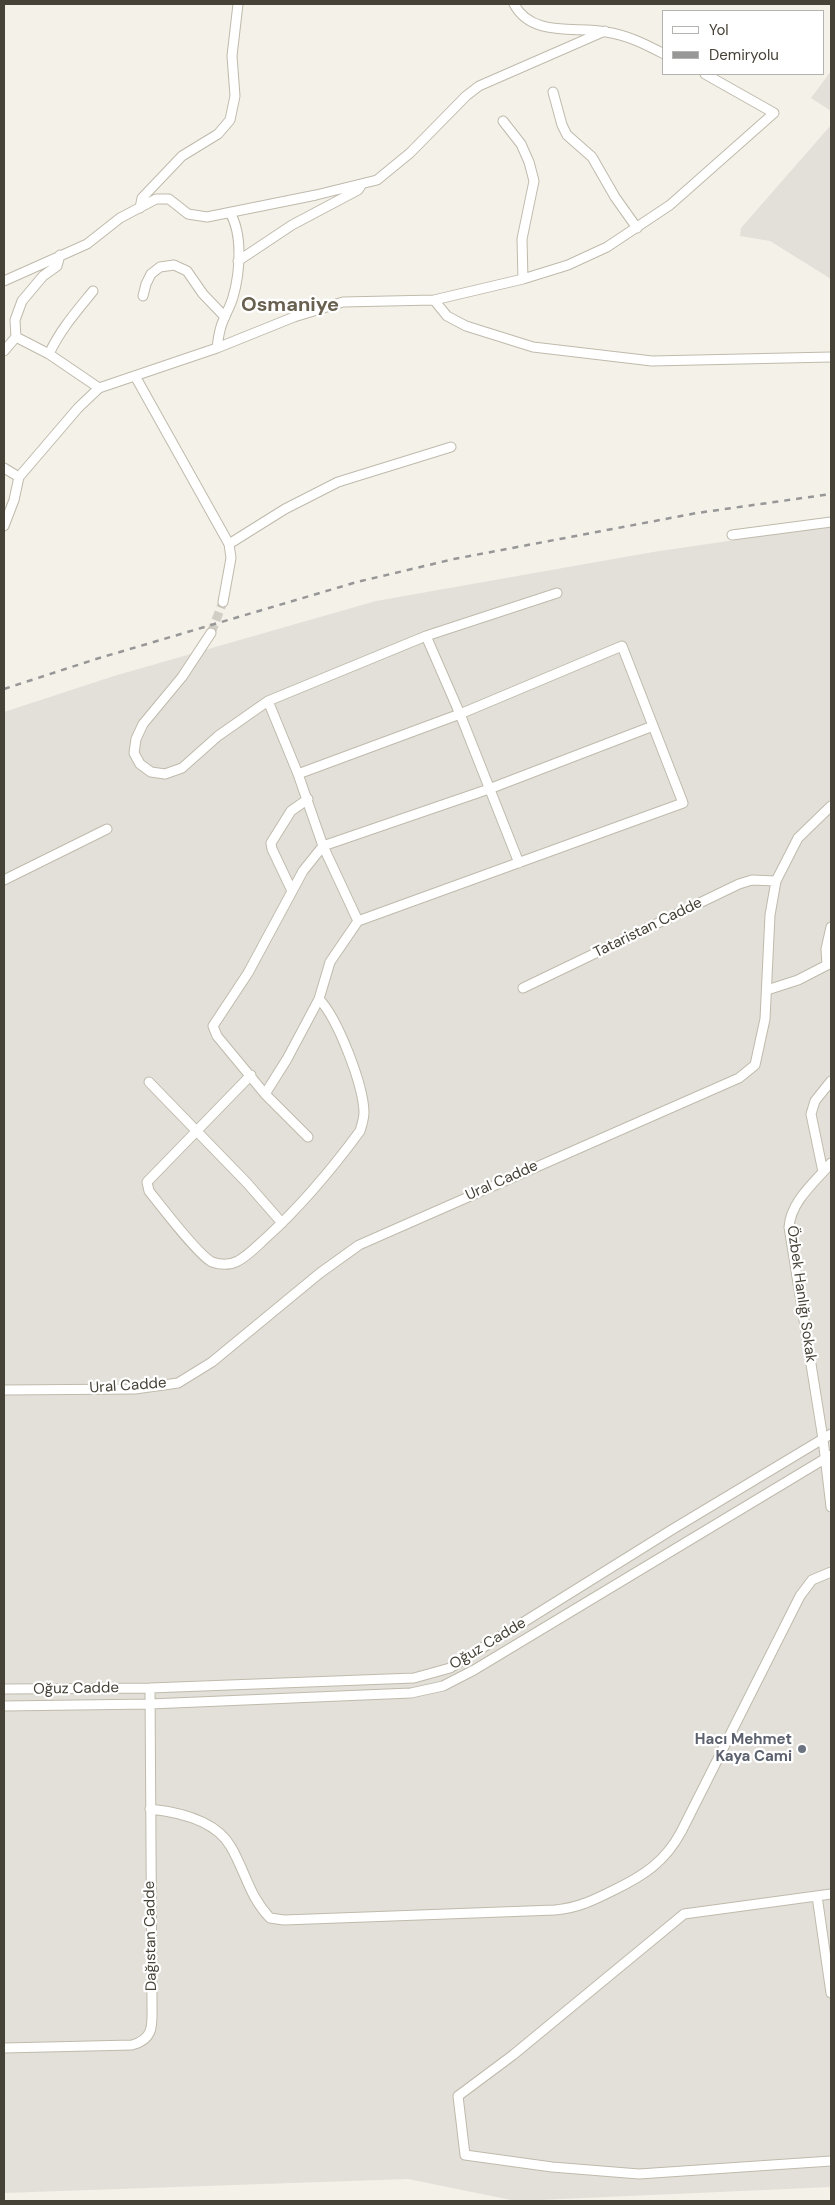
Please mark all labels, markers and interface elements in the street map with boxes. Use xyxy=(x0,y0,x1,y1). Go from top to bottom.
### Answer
legend xyxy=(662,10,825,75)
text: Yol xyxy=(709,20,729,40)
text: Demiryolu xyxy=(709,45,779,65)
district label: Osmaniye xyxy=(241,294,339,318)
street label: Tataristan Cadde xyxy=(591,894,705,962)
street label: Ural Cadde xyxy=(463,1157,541,1205)
street label: Özbek Hanlığı Sokak xyxy=(782,1224,820,1364)
street label: Ural Cadde xyxy=(89,1374,167,1398)
street label: Oğuz Cadde xyxy=(447,1614,529,1674)
street label: Oğuz Cadde xyxy=(33,1679,119,1699)
place label: Hacı Mehmet Kaya Cami xyxy=(695,1731,792,1766)
marker: Hacı Mehmet Kaya Cami xyxy=(796,1743,808,1755)
street label: Dağıstan Cadde xyxy=(141,1881,161,1991)

